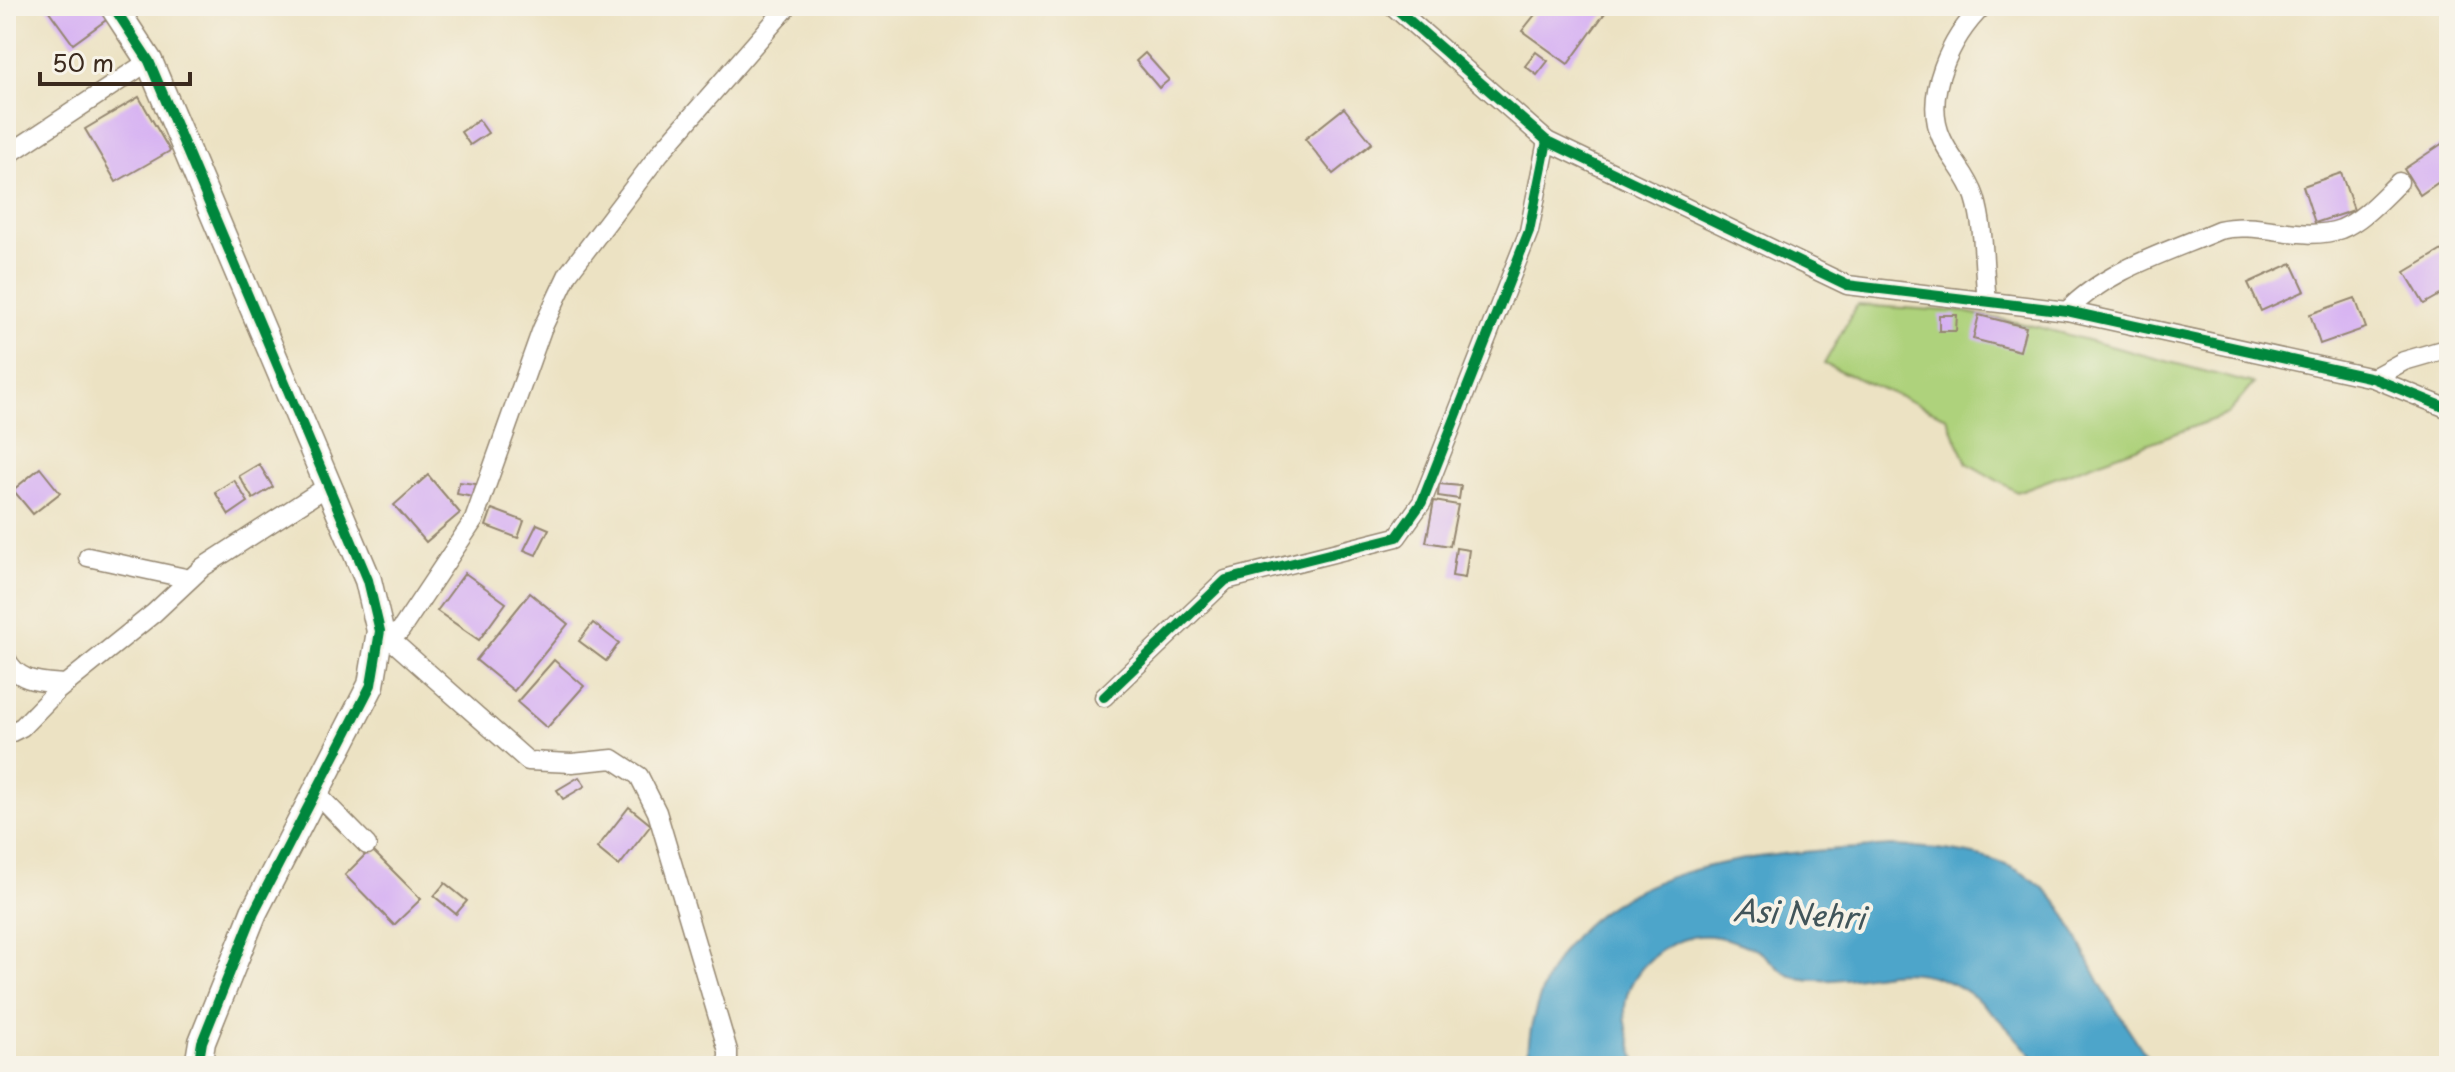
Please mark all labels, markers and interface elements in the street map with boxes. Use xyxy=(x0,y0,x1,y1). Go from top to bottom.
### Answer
scale bar xyxy=(40,36,190,86)
text: 50 m xyxy=(52,44,114,80)
water label: Asi Nehri xyxy=(1732,885,1871,940)

